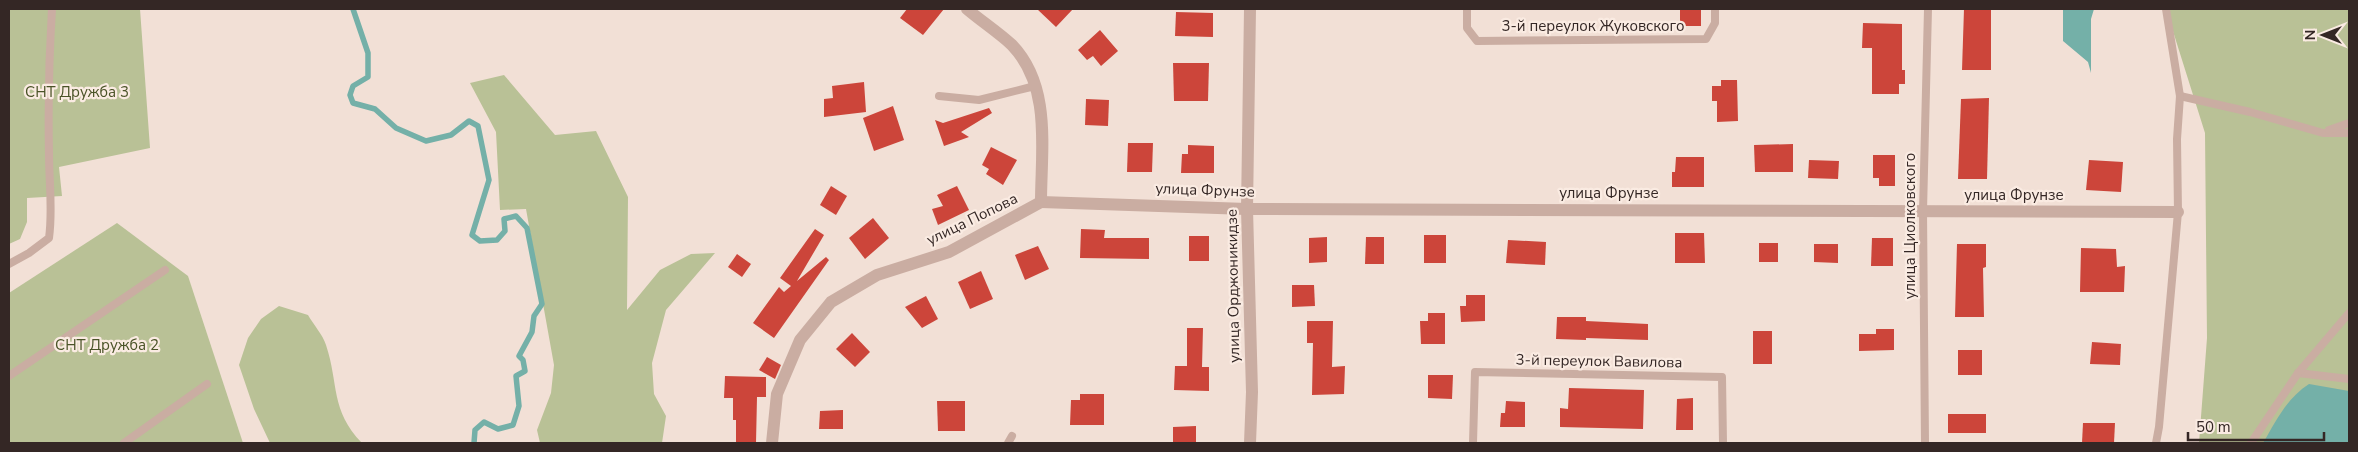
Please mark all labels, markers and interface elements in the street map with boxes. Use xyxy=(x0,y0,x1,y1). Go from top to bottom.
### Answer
north arrow xyxy=(2298,10,2348,60)
street label: 3-й переулок Жуковского xyxy=(1501,16,1685,36)
text: N xyxy=(2301,30,2320,40)
park label: СНТ Дружба 3 xyxy=(25,82,129,102)
street label: улица Циолковского xyxy=(1900,153,1920,299)
street label: улица Фрунзе xyxy=(1155,178,1255,202)
street label: улица Фрунзе xyxy=(1559,183,1659,203)
street label: улица Фрунзе xyxy=(1964,185,2064,205)
street label: улица Попова xyxy=(923,188,1021,250)
street label: улица Орджоникидзе xyxy=(1222,209,1244,363)
park label: СНТ Дружба 2 xyxy=(55,335,159,355)
street label: 3-й переулок Вавилова xyxy=(1516,350,1682,372)
scale bar xyxy=(2188,410,2324,442)
text: 50 m xyxy=(2196,417,2231,437)

